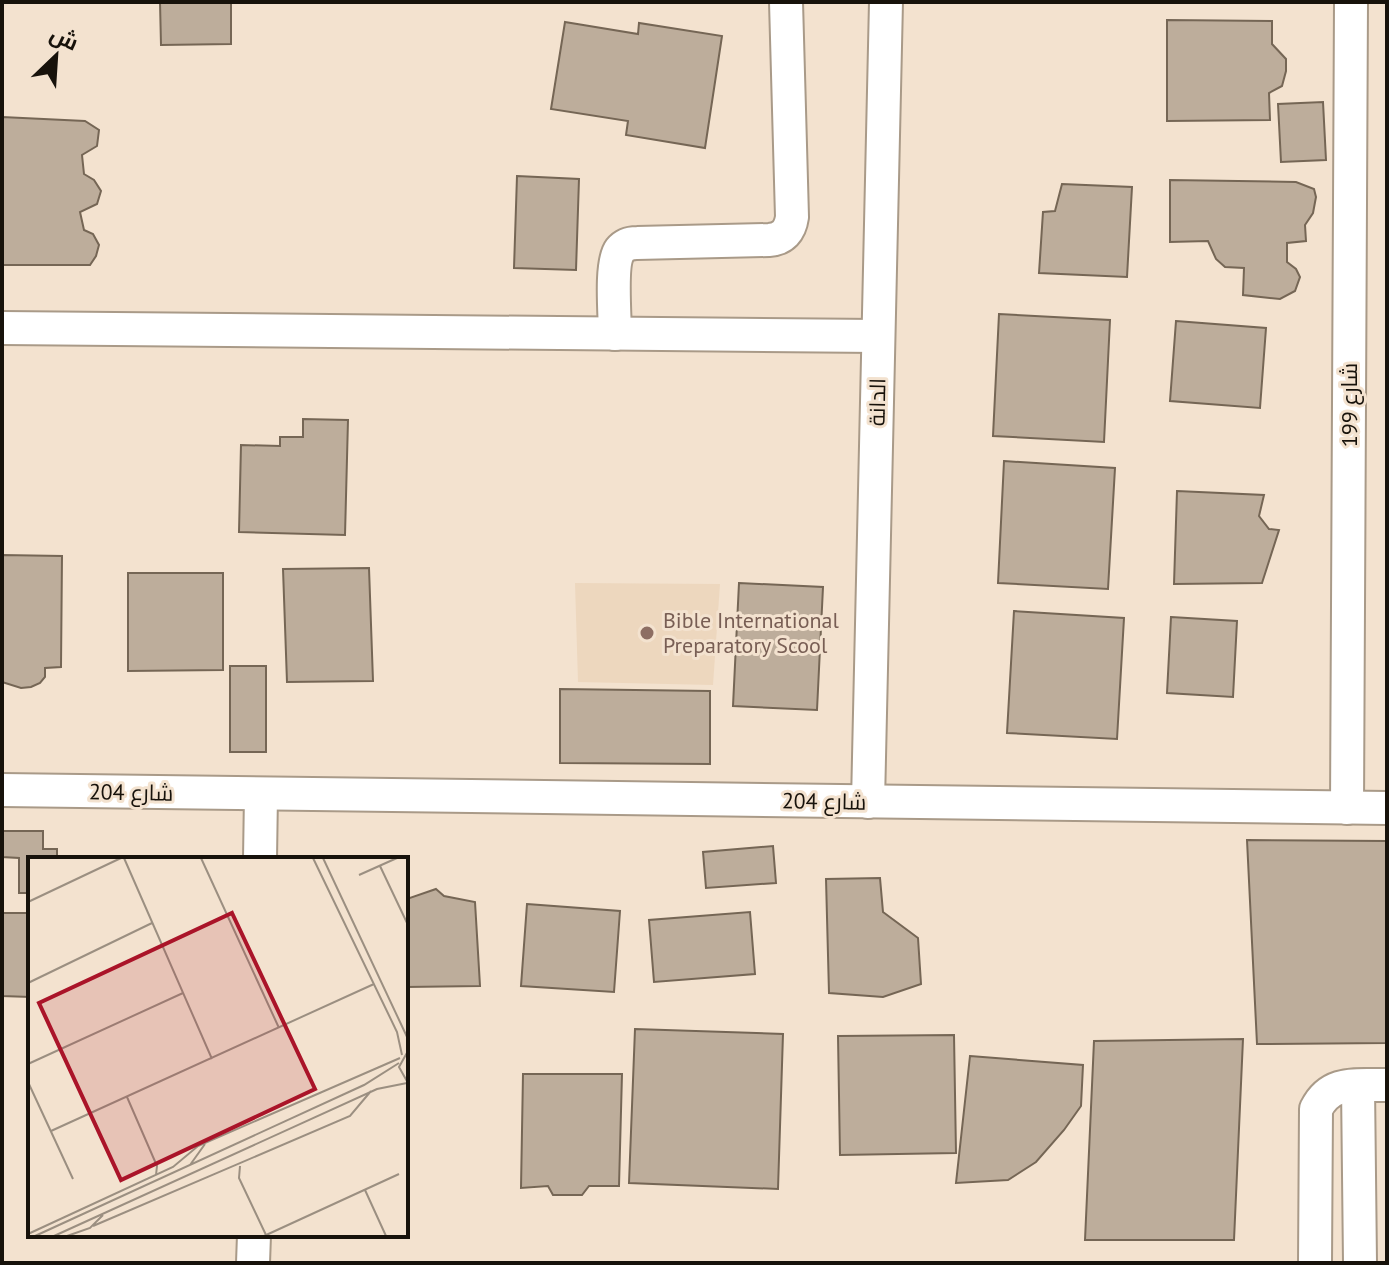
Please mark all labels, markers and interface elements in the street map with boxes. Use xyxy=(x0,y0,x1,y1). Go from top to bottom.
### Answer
north arrow xyxy=(16,16,96,96)
text: ش xyxy=(46,19,83,57)
street label: شارع 199 xyxy=(1335,363,1364,447)
street label: الدانة xyxy=(863,378,891,426)
place label: Bible International Preparatory Scool xyxy=(663,606,839,659)
marker: Bible International Preparatory Scool xyxy=(638,624,656,642)
street label: شارع 204 xyxy=(89,777,173,808)
street label: شارع 204 xyxy=(782,786,866,817)
inset map xyxy=(28,857,408,1237)

